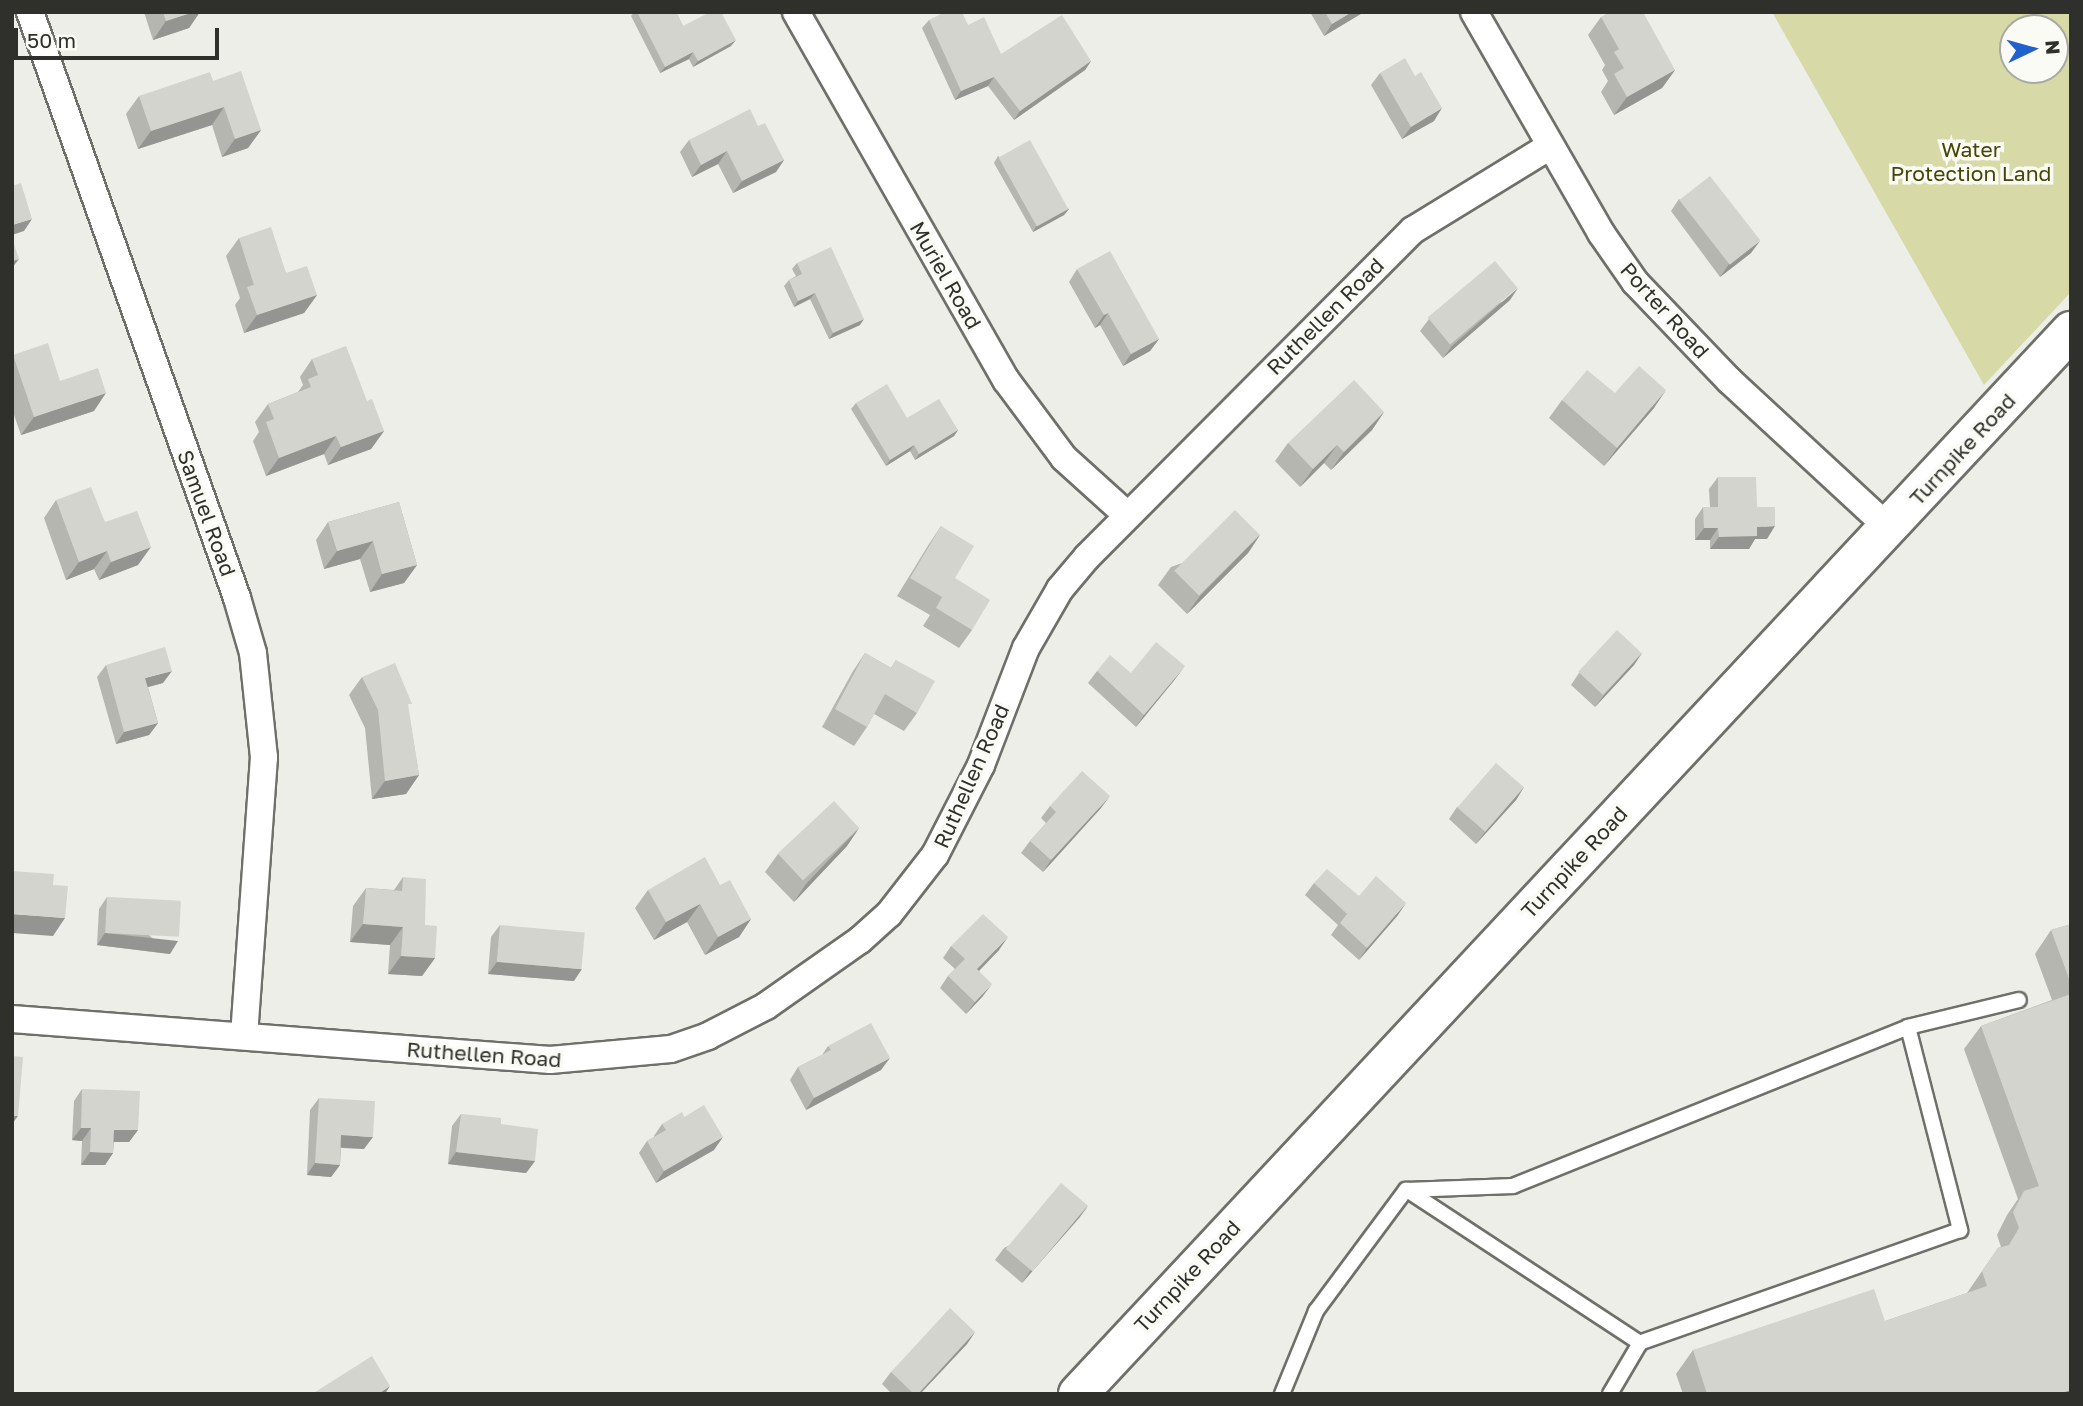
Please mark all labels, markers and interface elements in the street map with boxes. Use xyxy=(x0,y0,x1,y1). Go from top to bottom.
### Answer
scale bar xyxy=(18,14,222,58)
north arrow xyxy=(1999,14,2069,84)
text: 50 m xyxy=(27,27,76,53)
text: N xyxy=(2041,39,2066,55)
park label: Water Protection Land xyxy=(1890,136,2052,186)
street label: Muriel Road xyxy=(905,217,987,333)
street label: Ruthellen Road xyxy=(1261,252,1389,380)
street label: Porter Road xyxy=(1615,257,1715,363)
street label: Turnpike Road xyxy=(1904,388,2020,510)
street label: Samuel Road xyxy=(173,447,241,579)
street label: Ruthellen Road xyxy=(928,700,1014,852)
street label: Turnpike Road xyxy=(1516,801,1632,923)
street label: Ruthellen Road xyxy=(406,1036,562,1072)
street label: Turnpike Road xyxy=(1129,1215,1245,1337)

